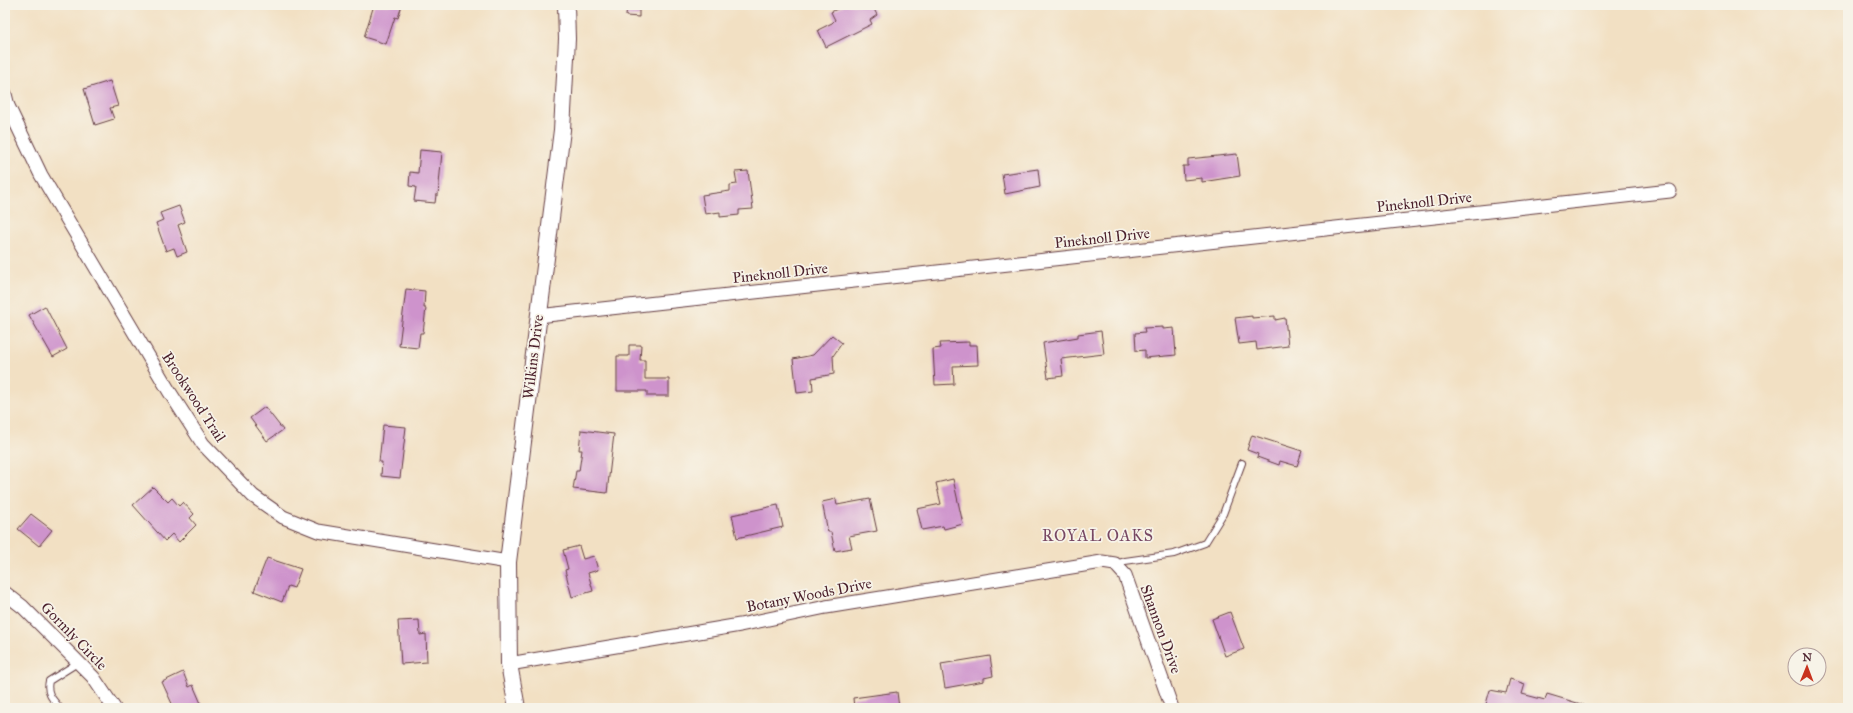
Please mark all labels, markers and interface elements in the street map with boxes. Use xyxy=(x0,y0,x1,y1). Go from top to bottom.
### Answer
street label: Pineknoll Drive xyxy=(1375,188,1473,216)
street label: Pineknoll Drive xyxy=(1053,224,1151,252)
street label: Pineknoll Drive xyxy=(731,259,829,287)
street label: Wilkins Drive xyxy=(519,314,547,400)
street label: Brookwood Trail xyxy=(158,349,230,446)
district label: ROYAL OAKS xyxy=(1042,526,1154,545)
street label: Botany Woods Drive xyxy=(745,574,873,616)
street label: Shannon Drive xyxy=(1137,582,1185,676)
street label: Gormly Circle xyxy=(37,598,111,674)
north arrow xyxy=(1787,647,1827,687)
text: N xyxy=(1802,651,1813,664)

